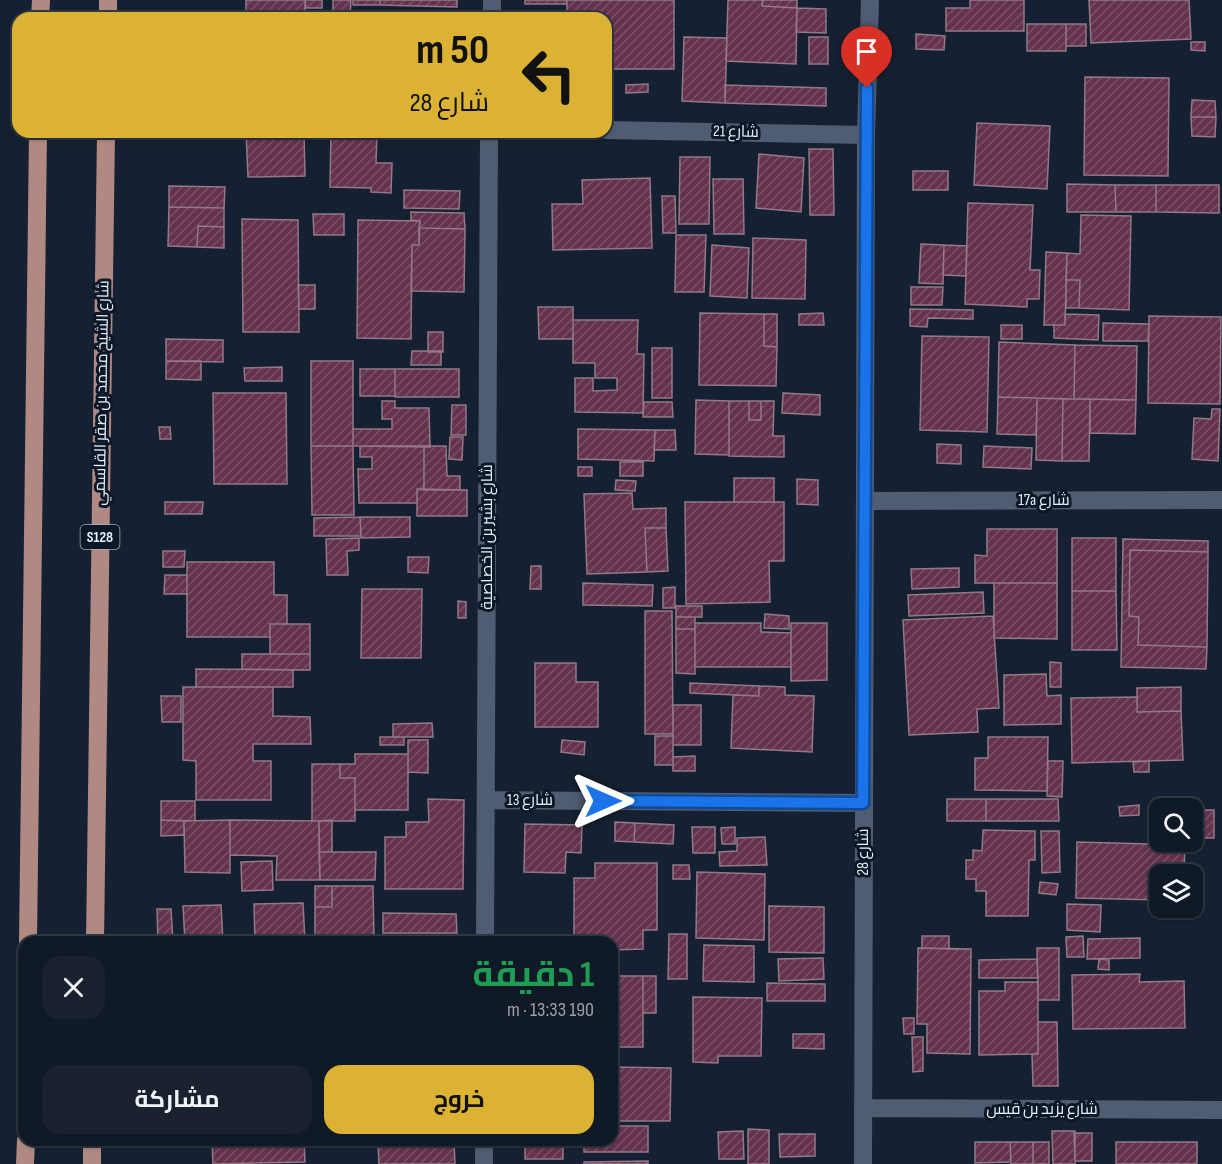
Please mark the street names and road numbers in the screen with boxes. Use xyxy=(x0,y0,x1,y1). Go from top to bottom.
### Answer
street label: شارع 21 xyxy=(713,122,759,143)
street label: شارع الشيخ محمد بن صقر القاسمي xyxy=(91,280,116,506)
street label: شارع بشير بن الخصاصية xyxy=(478,464,498,610)
street label: 17a شارع xyxy=(1018,491,1070,511)
road number: S128 xyxy=(80,525,120,549)
street label: شارع 13 xyxy=(507,791,553,811)
street label: شارع 28 xyxy=(854,828,874,876)
street label: شارع يزيد بن قيس xyxy=(986,1100,1098,1120)

